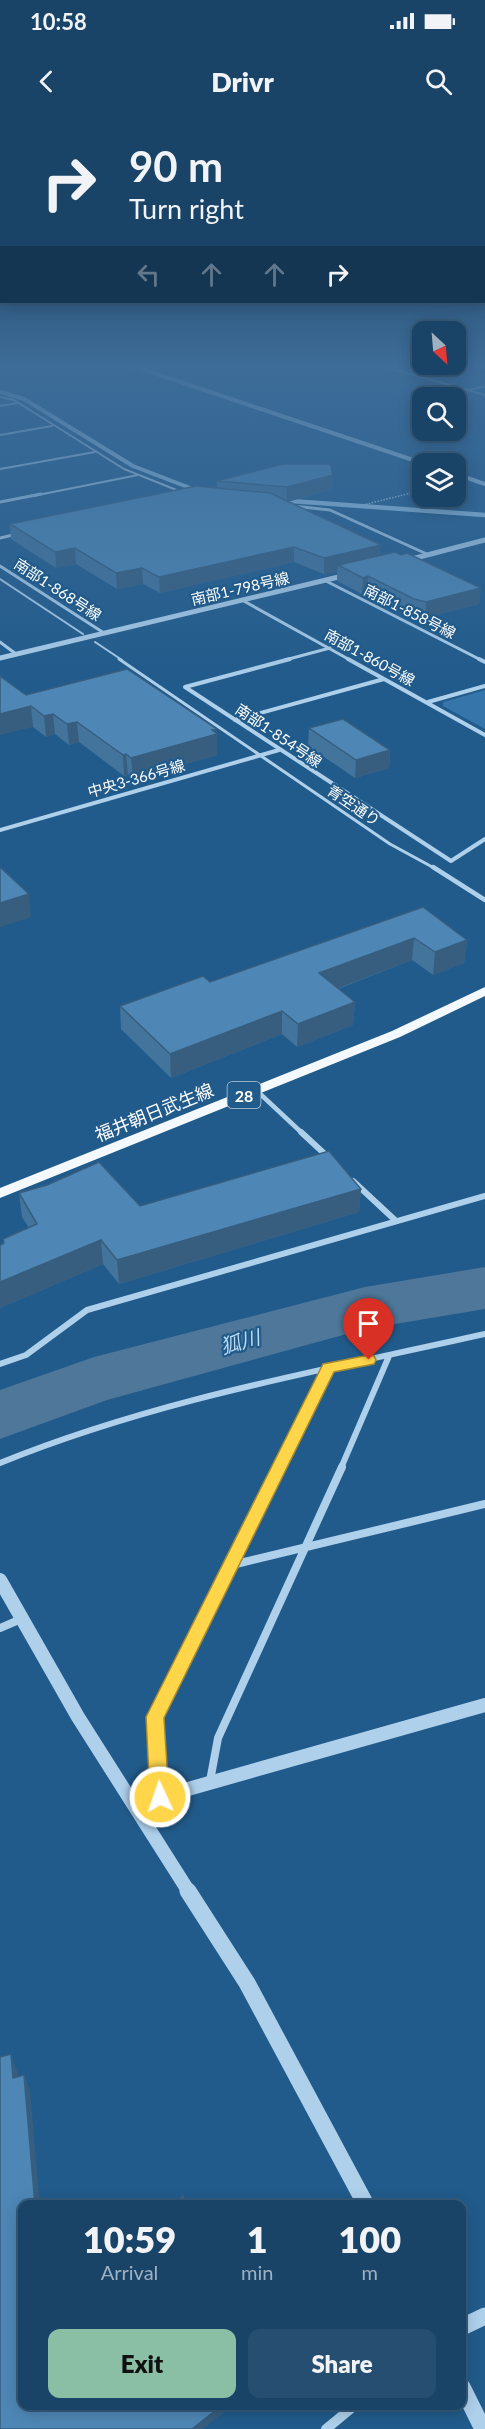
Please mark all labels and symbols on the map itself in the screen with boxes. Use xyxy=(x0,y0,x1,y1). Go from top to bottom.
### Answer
north arrow xyxy=(412,321,466,375)
street label: 南部1-868号線 xyxy=(11,554,105,624)
street label: 南部1-798号線 xyxy=(189,568,291,608)
street label: 南部1-858号線 xyxy=(361,580,459,642)
street label: 南部1-860号線 xyxy=(322,625,418,689)
street label: 南部1-854号線 xyxy=(232,699,326,771)
street label: 中央3-366号線 xyxy=(85,756,187,800)
street label: 青空通り xyxy=(324,781,384,829)
street label: 福井朝日武生線 xyxy=(91,1078,217,1146)
road number: 28 xyxy=(228,1082,260,1108)
pin xyxy=(343,1298,394,1360)
water label: 狐川 xyxy=(218,1324,264,1358)
position arrow xyxy=(128,1765,192,1829)

